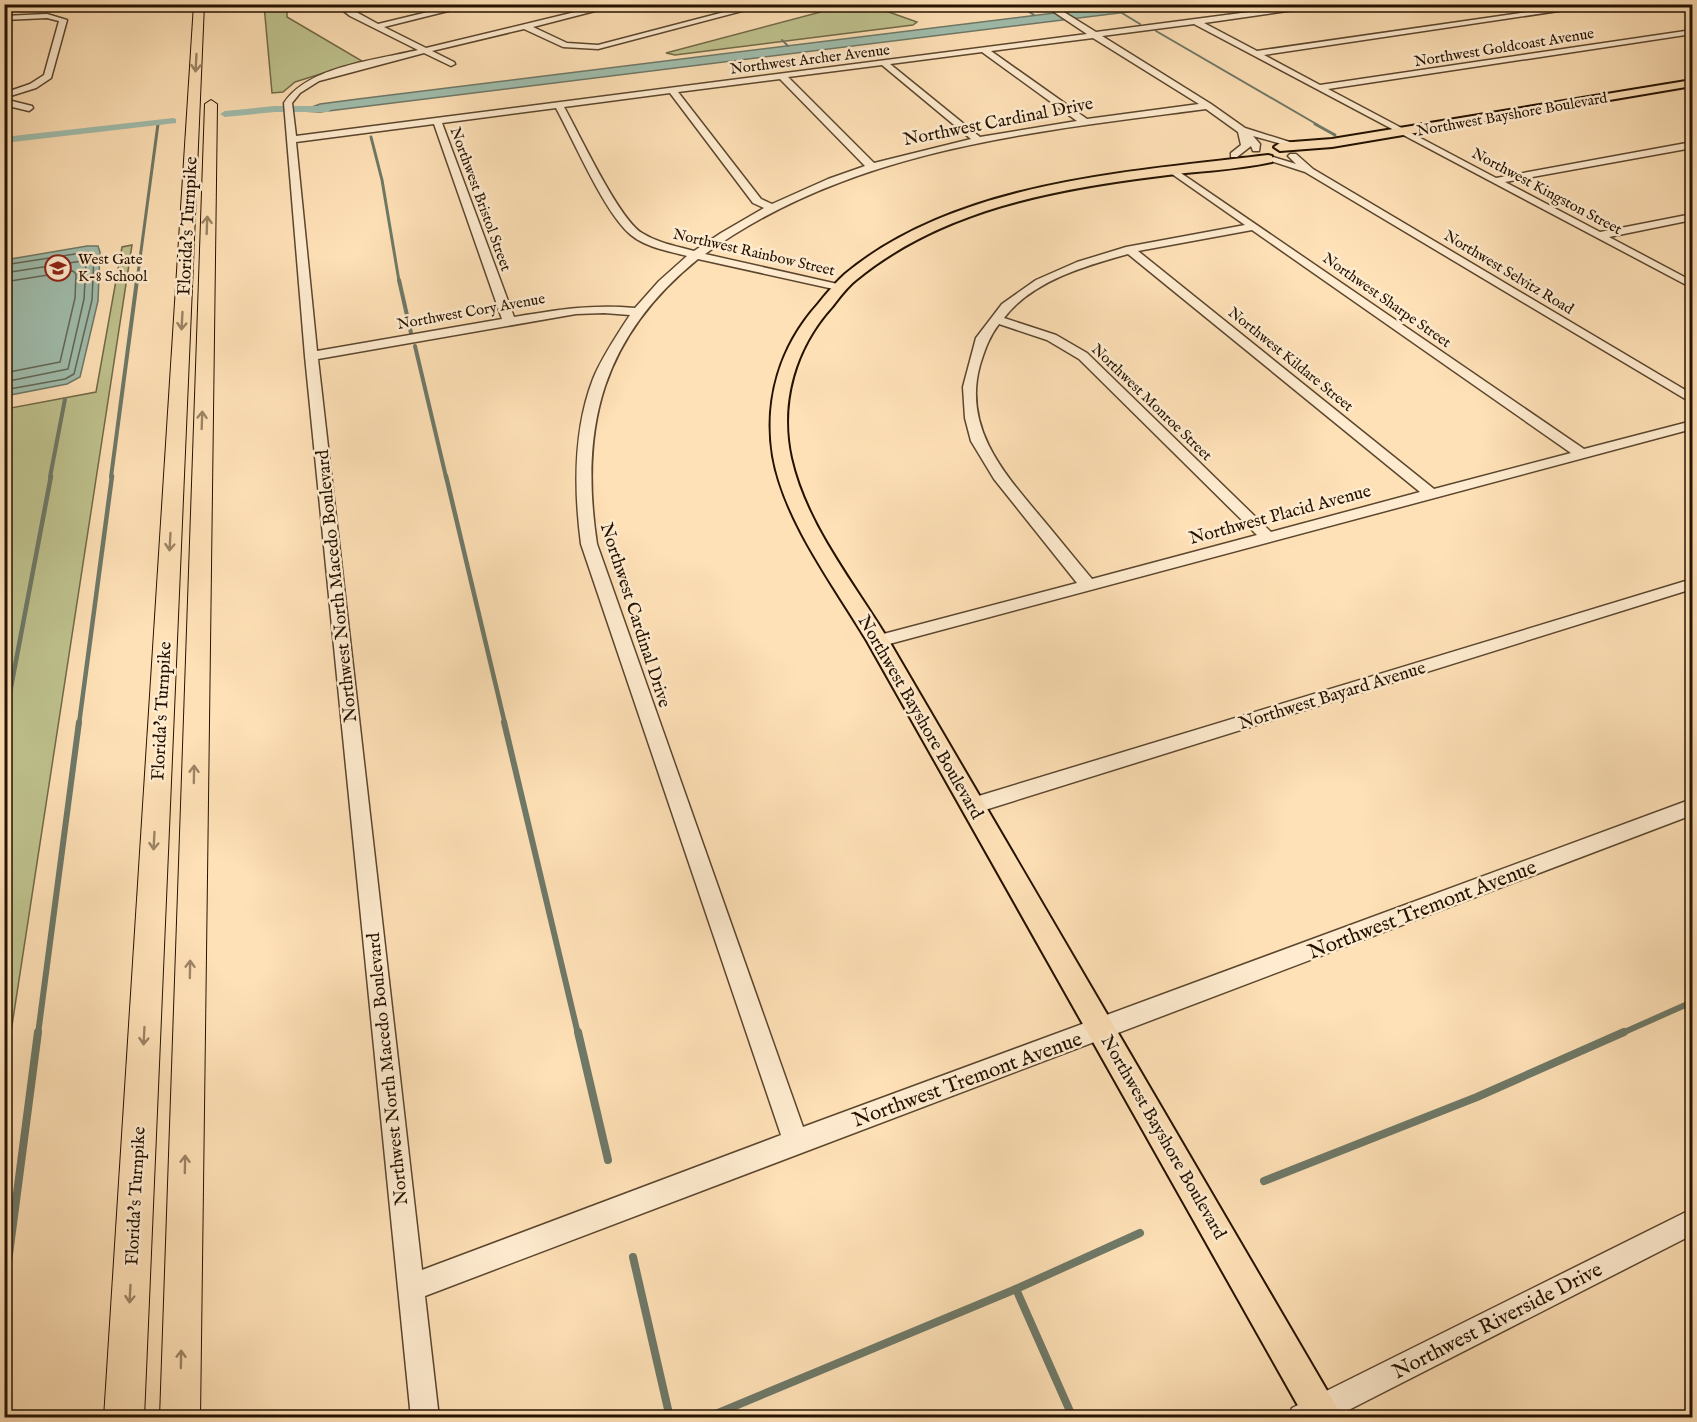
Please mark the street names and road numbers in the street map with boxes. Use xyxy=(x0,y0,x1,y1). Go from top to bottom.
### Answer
street label: Northwest Goldcoast Avenue xyxy=(1413,24,1596,71)
street label: Northwest Archer Avenue xyxy=(729,40,891,79)
street label: Northwest Bayshore Boulevard xyxy=(1415,88,1610,141)
street label: Northwest Cardinal Drive xyxy=(901,93,1095,152)
street label: Northwest Bristol Street xyxy=(446,125,515,274)
street label: Northwest Kingston Street xyxy=(1468,144,1625,239)
street label: Florida's Turnpike xyxy=(173,156,204,296)
street label: Northwest Rainbow Street xyxy=(671,225,837,280)
street label: Northwest Selvitz Road xyxy=(1441,226,1578,319)
street label: Northwest Sharpe Street xyxy=(1319,249,1455,352)
street label: Northwest Cory Avenue xyxy=(396,289,547,334)
street label: Northwest Kildare Street xyxy=(1224,303,1357,416)
street label: Northwest Monroe Street xyxy=(1087,340,1216,465)
street label: Northwest North Macedo Boulevard xyxy=(312,448,363,723)
street label: Northwest Placid Avenue xyxy=(1187,480,1374,551)
street label: Northwest Cardinal Drive xyxy=(594,520,675,711)
street label: Northwest Bayshore Boulevard xyxy=(852,612,988,824)
street label: Florida's Turnpike xyxy=(147,641,178,781)
street label: Northwest Bayard Avenue xyxy=(1236,657,1429,736)
street label: Northwest Tremont Avenue xyxy=(1304,854,1541,966)
street label: Northwest North Macedo Boulevard xyxy=(363,931,414,1206)
street label: Northwest Tremont Avenue xyxy=(849,1026,1086,1135)
street label: Northwest Bayshore Boulevard xyxy=(1095,1032,1231,1244)
street label: Florida's Turnpike xyxy=(121,1126,152,1266)
street label: Northwest Riverside Drive xyxy=(1388,1256,1608,1386)

